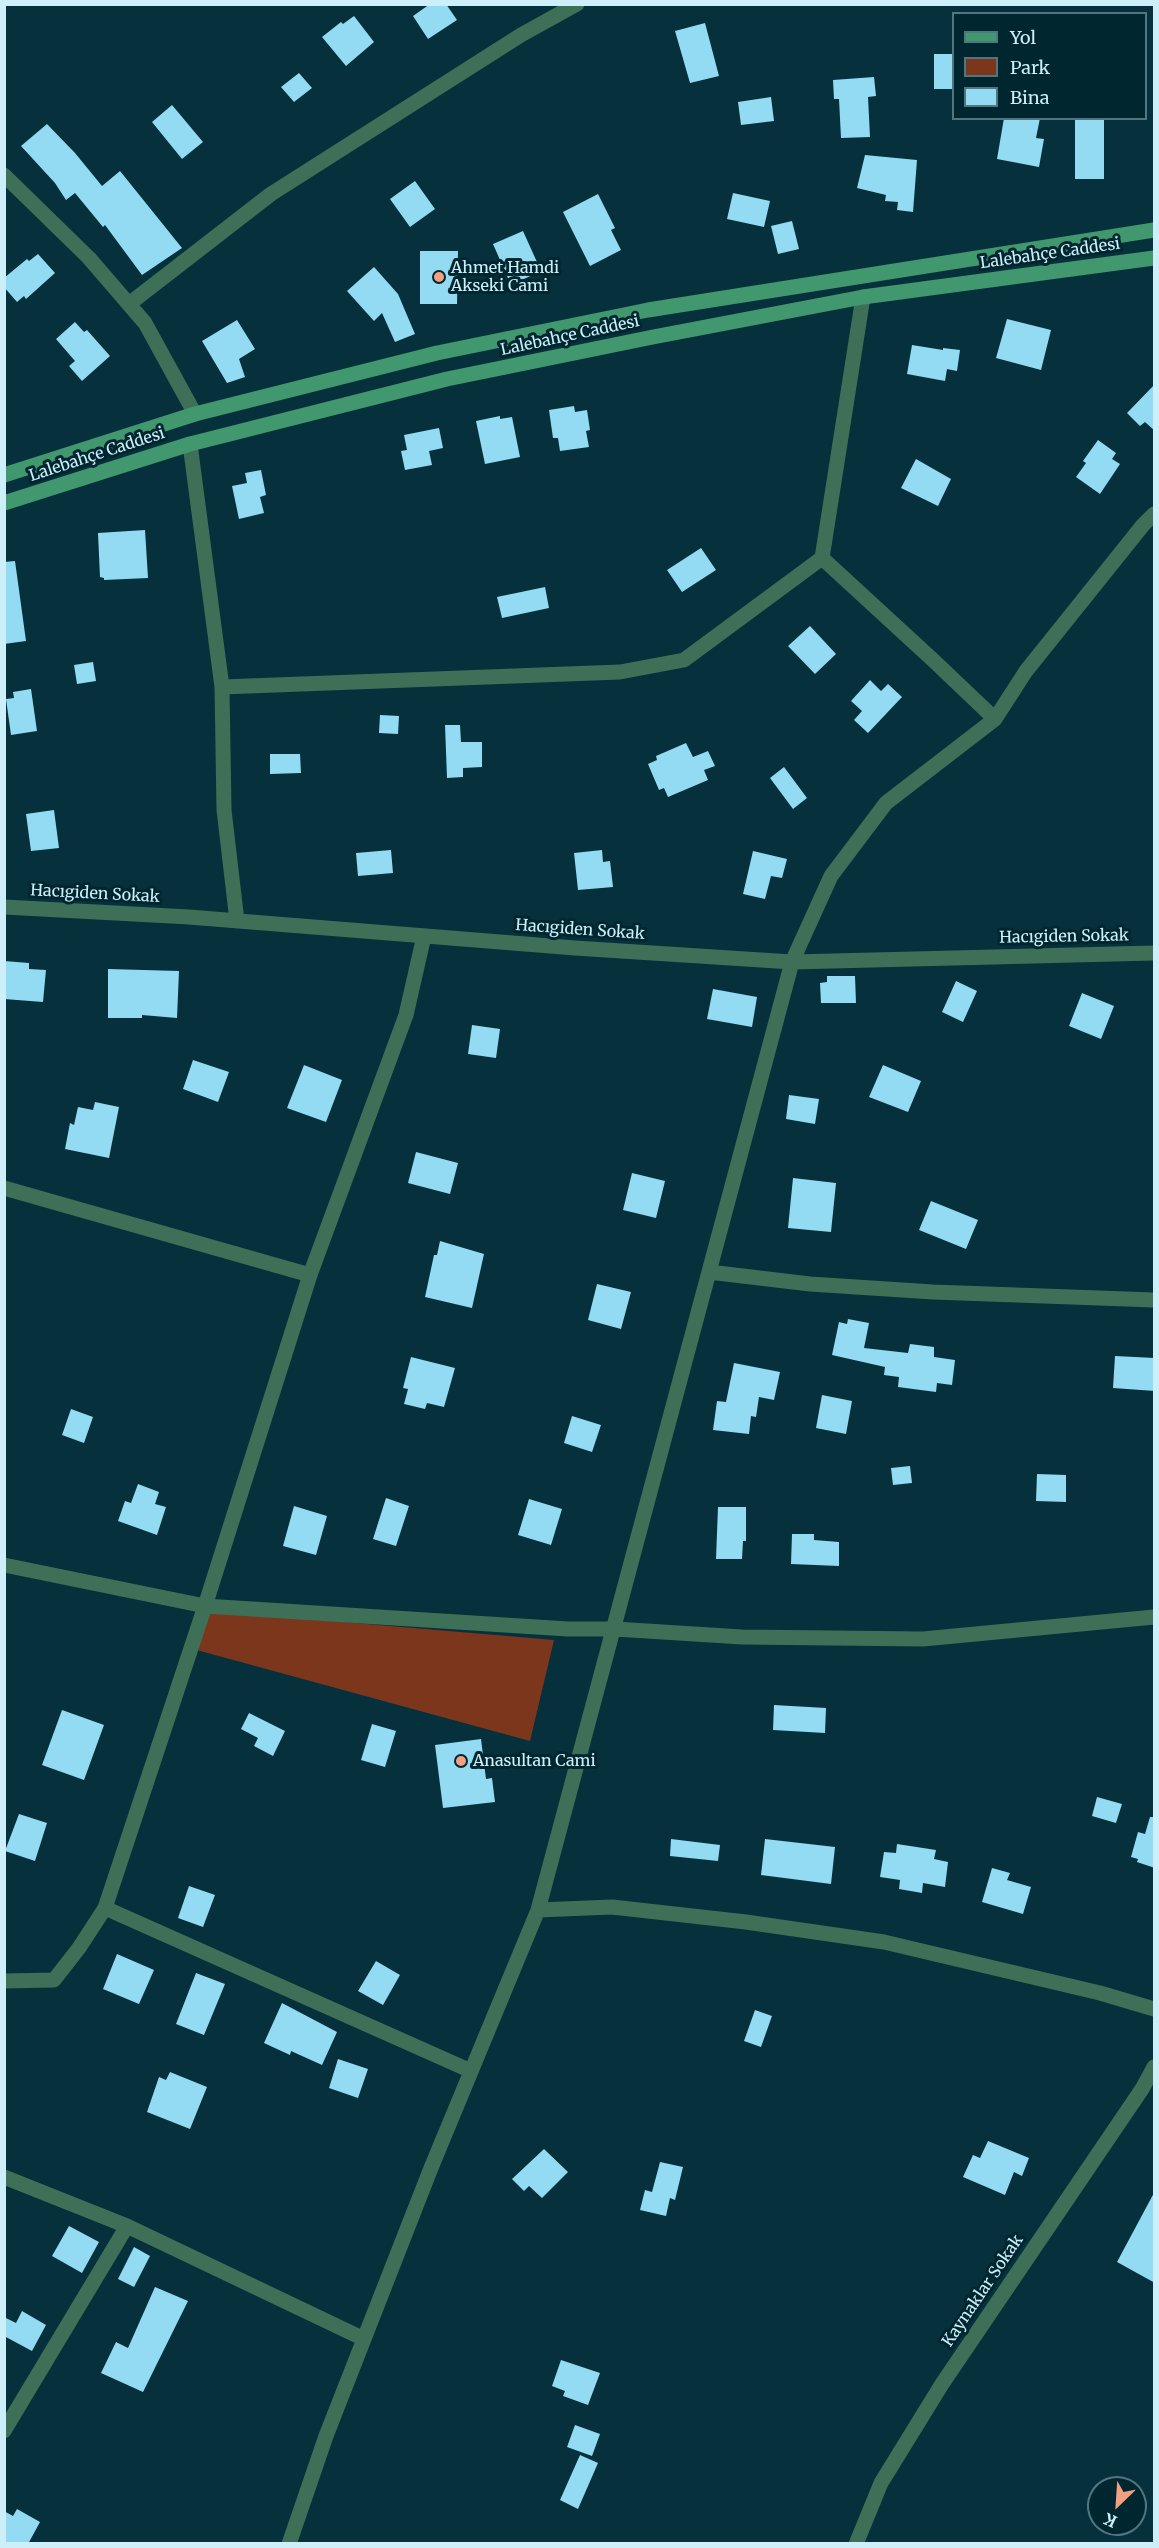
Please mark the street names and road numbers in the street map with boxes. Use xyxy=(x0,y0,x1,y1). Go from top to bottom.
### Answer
street label: Lalebahçe Caddesi xyxy=(979,235,1121,273)
street label: Lalebahçe Caddesi xyxy=(499,312,641,360)
street label: Lalebahçe Caddesi xyxy=(27,424,167,486)
street label: Hacıgiden Sokak xyxy=(30,881,160,907)
street label: Hacıgiden Sokak xyxy=(515,916,645,944)
street label: Hacıgiden Sokak xyxy=(999,926,1129,948)
street label: Kaynaklar Sokak xyxy=(938,2231,1028,2351)

